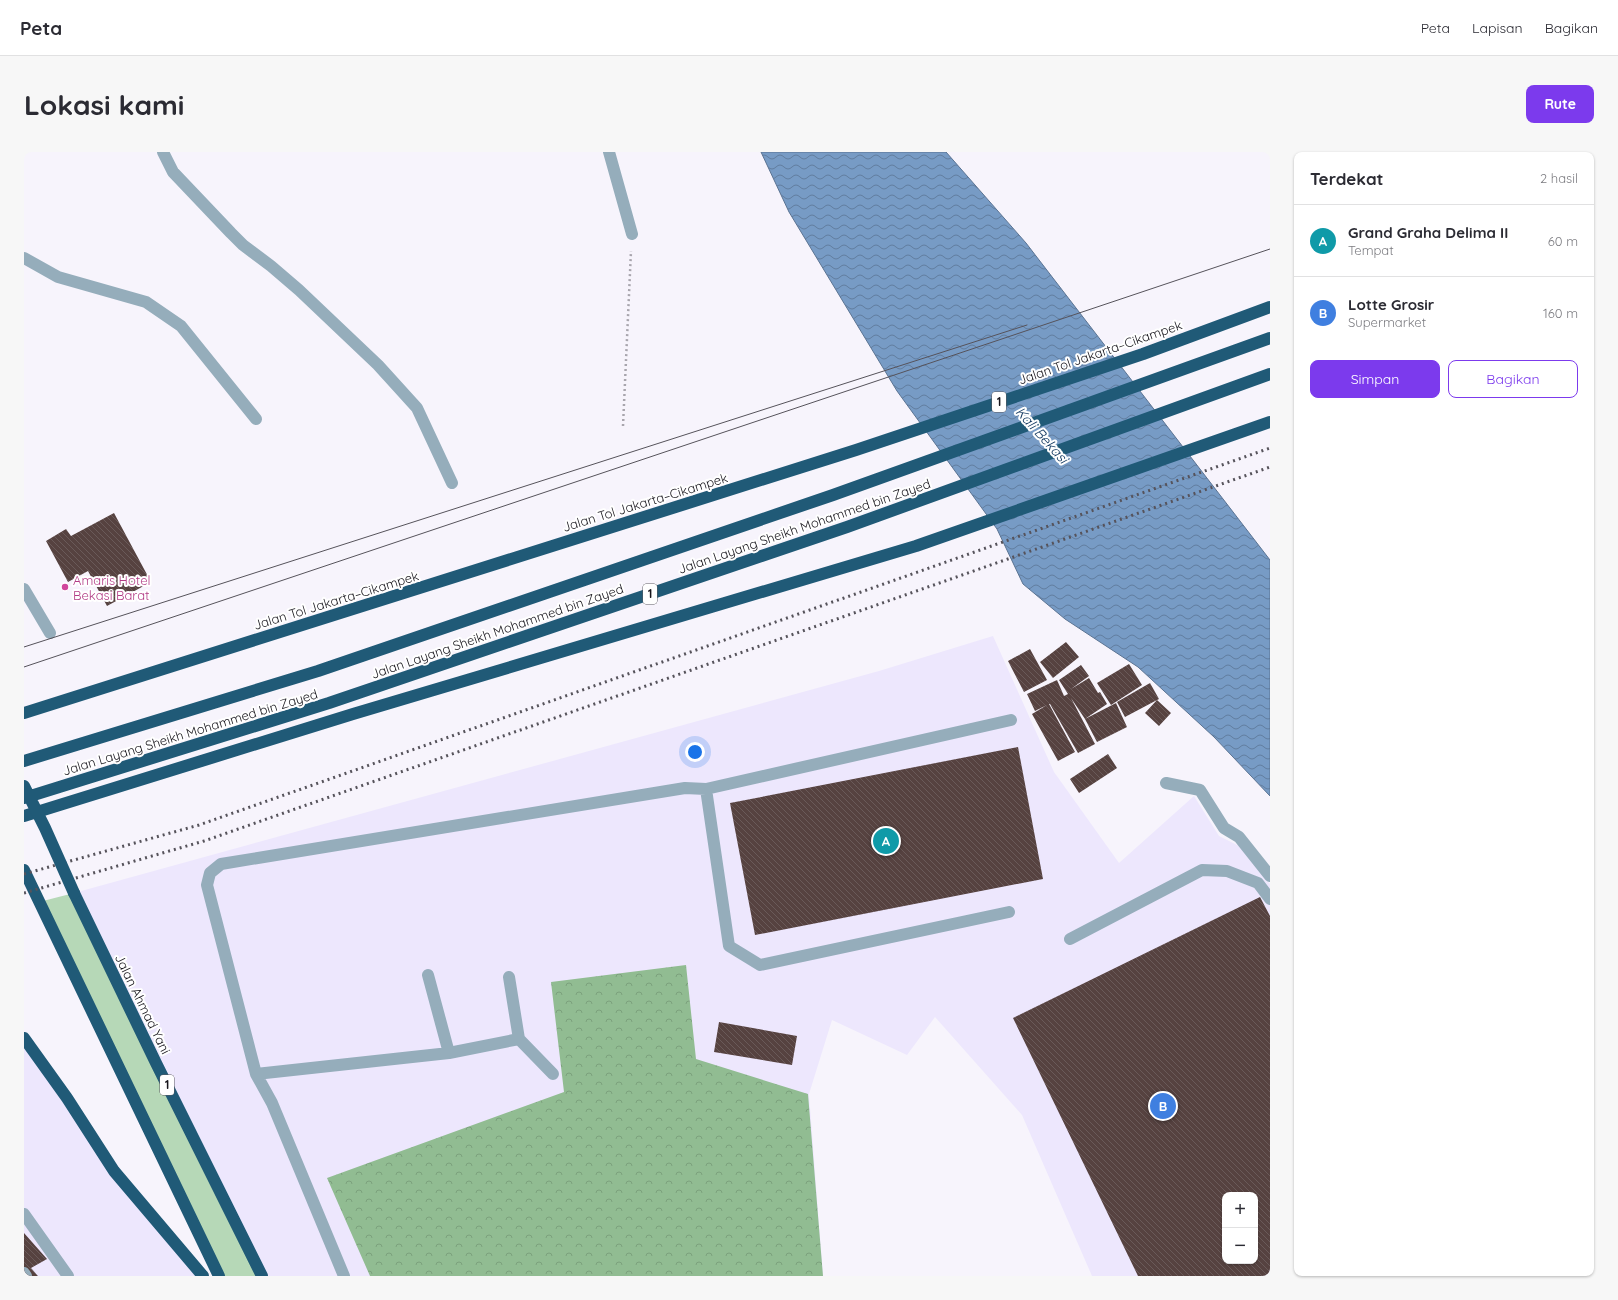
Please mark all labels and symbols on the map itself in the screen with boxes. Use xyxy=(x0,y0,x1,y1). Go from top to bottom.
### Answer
street label: Jalan Tol Jakarta–Cikampek xyxy=(1016,316,1184,388)
road number: 1 xyxy=(992,392,1006,412)
water label: Kali Bekasi xyxy=(1012,403,1074,469)
street label: Jalan Tol Jakarta–Cikampek xyxy=(560,469,730,535)
street label: Jalan Layang Sheikh Mohammed bin Zayed xyxy=(676,475,932,577)
street label: Jalan Tol Jakarta–Cikampek xyxy=(251,567,421,633)
place label: Amaris Hotel Bekasi Barat xyxy=(73,572,150,603)
street label: Jalan Layang Sheikh Mohammed bin Zayed xyxy=(369,580,625,682)
marker: Amaris Hotel Bekasi Barat xyxy=(60,582,70,592)
road number: 1 xyxy=(643,584,657,604)
street label: Jalan Layang Sheikh Mohammed bin Zayed xyxy=(60,685,320,779)
your location xyxy=(685,742,705,762)
pin: A xyxy=(873,826,899,856)
street label: Jalan Ahmad Yani xyxy=(112,951,174,1057)
road number: 1 xyxy=(160,1075,174,1095)
pin: B xyxy=(1150,1091,1176,1121)

